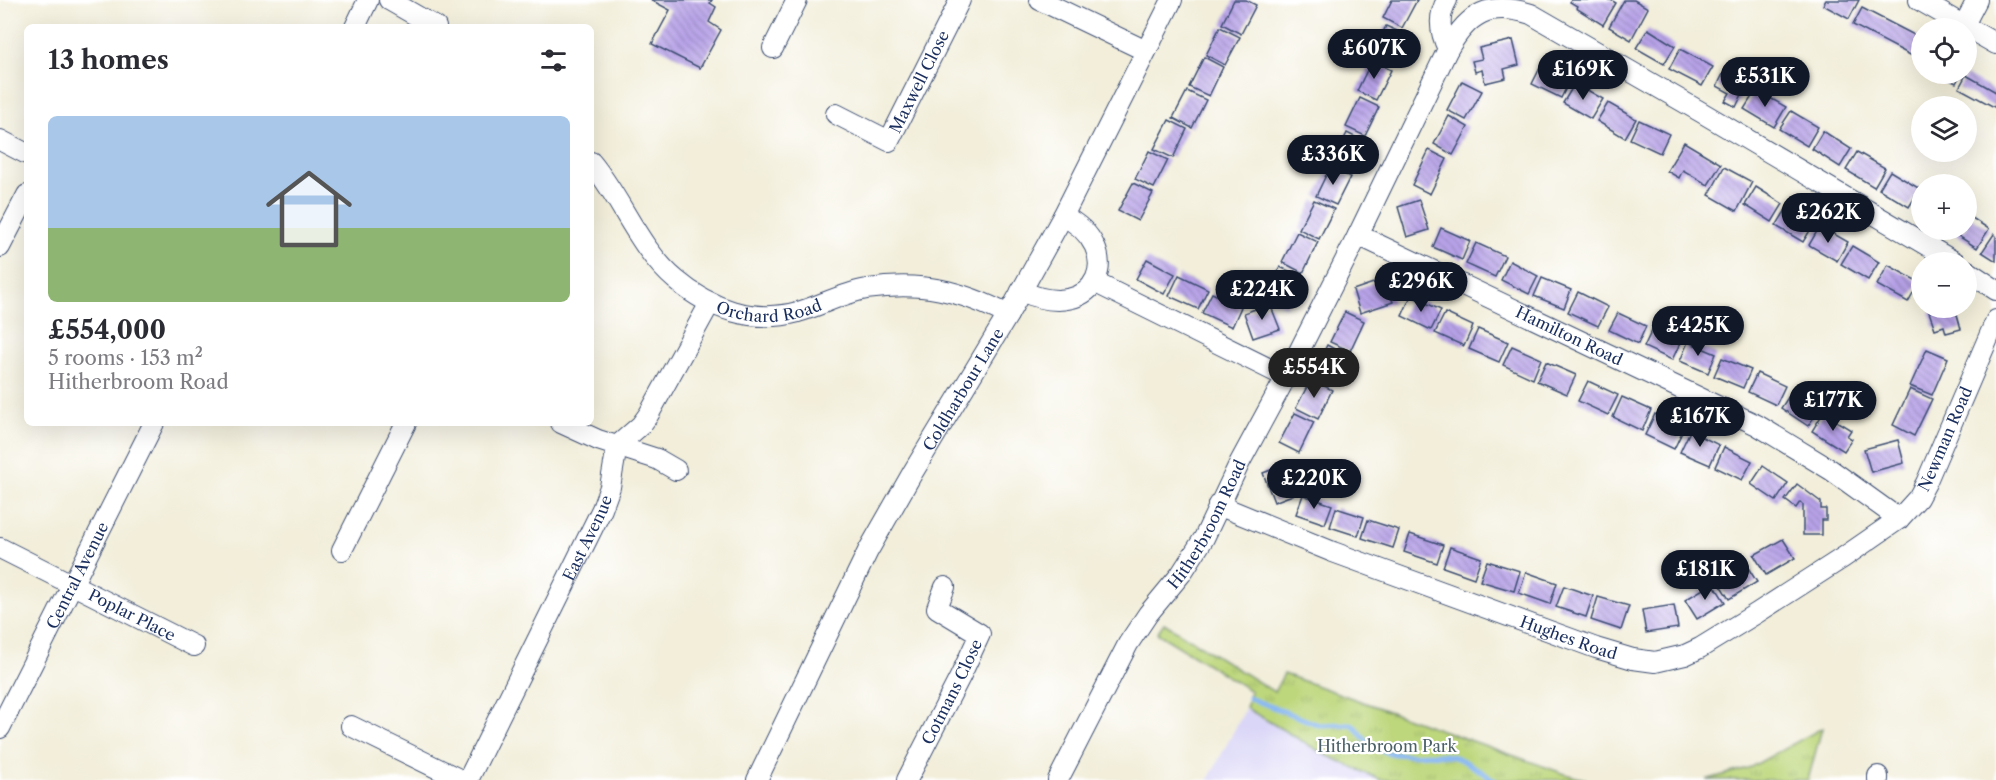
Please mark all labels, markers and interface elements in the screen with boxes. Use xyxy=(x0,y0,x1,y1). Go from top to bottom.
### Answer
map controls xyxy=(1911,18,1977,318)
button: locate xyxy=(1911,18,1977,84)
street label: Maxwell Close xyxy=(885,27,953,136)
pin: £607K xyxy=(1332,29,1416,80)
text: £607K xyxy=(1342,36,1406,60)
text: 13 homes xyxy=(48,44,169,76)
icon: filters xyxy=(537,44,570,77)
pin: £169K xyxy=(1541,50,1625,101)
text: £169K xyxy=(1552,57,1614,81)
pin: £531K xyxy=(1723,57,1807,108)
text: £531K xyxy=(1735,64,1795,88)
button: layers xyxy=(1911,96,1977,162)
pin: £336K xyxy=(1291,135,1375,186)
text: £336K xyxy=(1301,142,1365,166)
icon: home xyxy=(255,155,363,263)
button: + xyxy=(1911,174,1977,240)
pin: £262K xyxy=(1786,193,1870,244)
text: £262K xyxy=(1796,200,1861,224)
button: − xyxy=(1911,252,1977,318)
pin: £296K xyxy=(1379,262,1463,313)
text: £296K xyxy=(1388,269,1454,293)
pin: £224K xyxy=(1220,270,1304,321)
text: £224K xyxy=(1230,277,1294,301)
street label: Orchard Road xyxy=(714,295,825,326)
street label: Hamilton Road xyxy=(1513,302,1626,370)
pin: £425K xyxy=(1656,306,1740,357)
text: £425K xyxy=(1666,313,1730,337)
text: £554,000 xyxy=(48,314,166,346)
street label: Coldharbour Lane xyxy=(918,324,1008,454)
text: 5 rooms · 153 m² xyxy=(48,346,203,370)
pin: £554K xyxy=(1272,348,1356,399)
text: £554K xyxy=(1282,355,1346,379)
text: Hitherbroom Road xyxy=(48,370,229,394)
pin: £177K xyxy=(1791,381,1875,432)
street label: Newman Road xyxy=(1913,383,1976,495)
text: £177K xyxy=(1803,388,1863,412)
pin: £167K xyxy=(1658,397,1742,448)
text: £167K xyxy=(1670,404,1730,428)
street label: Hitherbroom Road xyxy=(1163,456,1250,593)
pin: £220K xyxy=(1272,459,1356,510)
text: £220K xyxy=(1281,466,1347,490)
street label: East Avenue xyxy=(558,492,616,584)
street label: Central Avenue xyxy=(42,518,112,632)
pin: £181K xyxy=(1663,550,1747,601)
text: £181K xyxy=(1675,557,1735,581)
street label: Poplar Place xyxy=(85,584,179,645)
street label: Hughes Road xyxy=(1517,611,1620,664)
street label: Cotmans Close xyxy=(917,636,986,748)
park label: Hitherbroom Park xyxy=(1317,736,1458,756)

